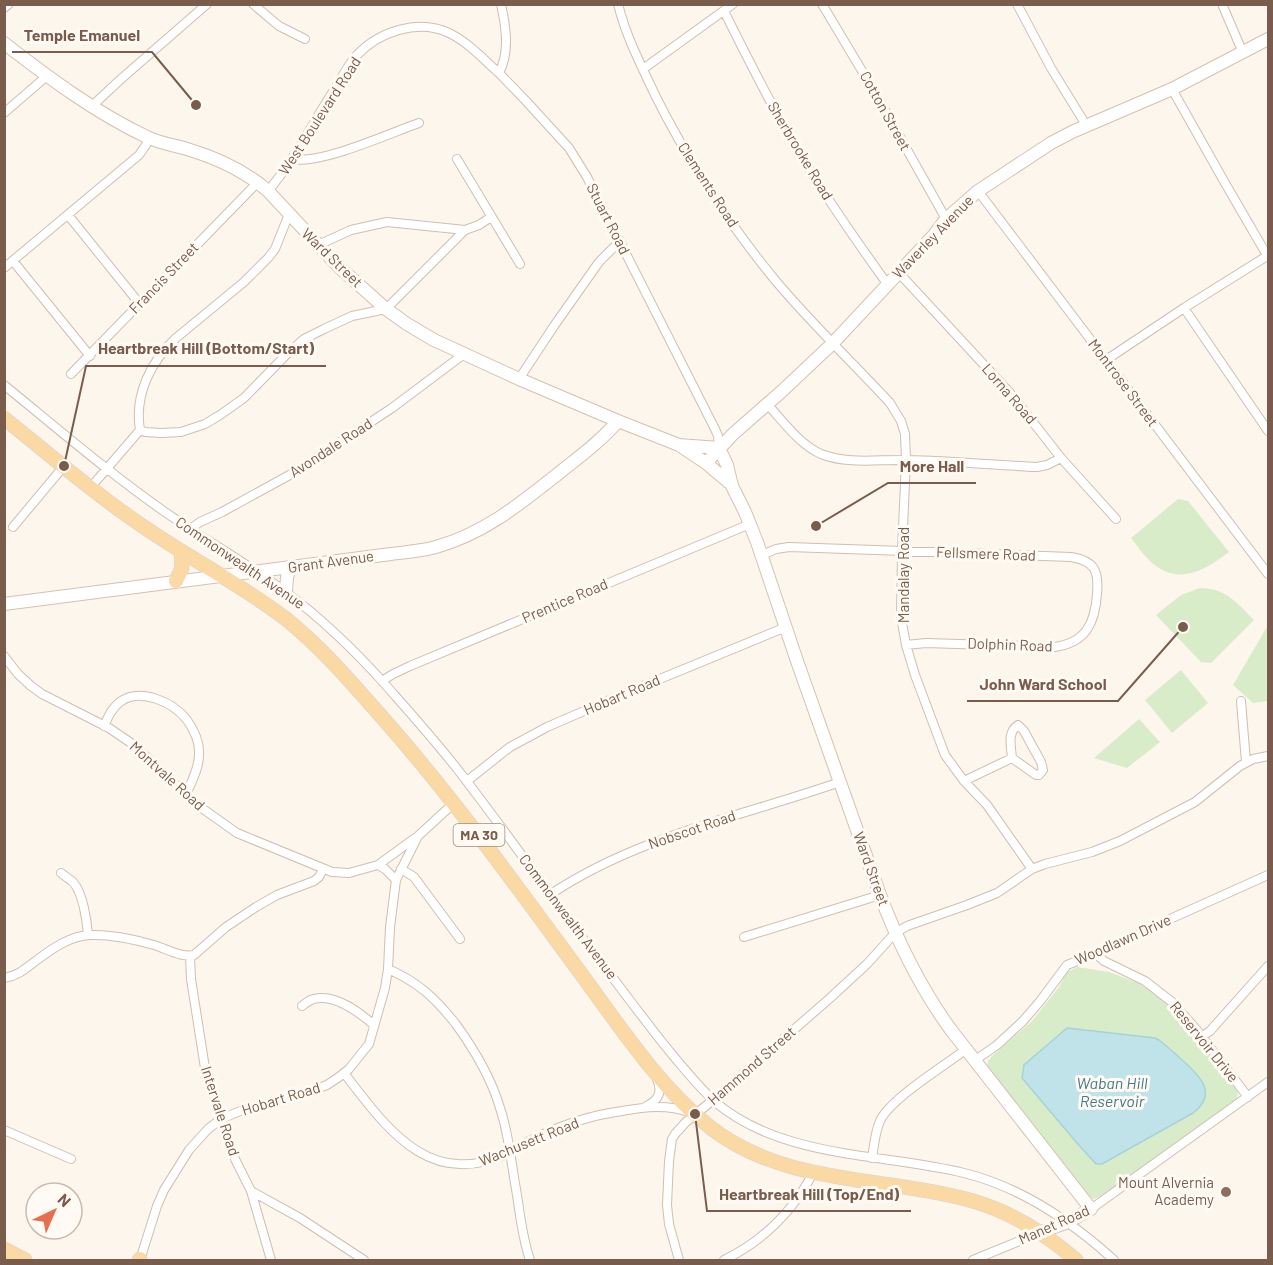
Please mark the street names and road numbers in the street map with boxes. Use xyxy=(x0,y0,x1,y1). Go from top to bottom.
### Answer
street label: West Boulevard Road xyxy=(274,53,364,178)
street label: Cotton Street xyxy=(857,68,915,153)
street label: Sherbrooke Road xyxy=(764,98,837,203)
street label: Clements Road xyxy=(675,139,743,230)
street label: Stuart Road xyxy=(583,180,634,257)
street label: Waverley Avenue xyxy=(888,191,977,282)
street label: Ward Street xyxy=(299,224,367,291)
street label: Francis Street xyxy=(125,238,202,317)
street label: Montrose Street xyxy=(1085,335,1163,430)
street label: Lorna Road xyxy=(979,359,1041,427)
street label: Avondale Road xyxy=(286,414,375,481)
street label: Commonwealth Avenue xyxy=(173,512,309,612)
street label: Mandalay Road xyxy=(894,527,912,623)
street label: Fellsmere Road xyxy=(936,542,1036,564)
street label: Grant Avenue xyxy=(287,546,375,576)
street label: Prentice Road xyxy=(519,574,610,626)
street label: Dolphin Road xyxy=(967,634,1053,654)
street label: Hobart Road xyxy=(581,670,662,718)
street label: Montvale Road xyxy=(126,737,209,814)
street label: Nobscot Road xyxy=(646,806,738,852)
road number: MA 30 xyxy=(454,824,504,846)
street label: Ward Street xyxy=(850,829,894,908)
street label: Commonwealth Avenue xyxy=(516,850,622,982)
street label: Woodlawn Drive xyxy=(1072,910,1173,968)
street label: Reservoir Drive xyxy=(1167,997,1243,1085)
street label: Hammond Street xyxy=(704,1022,799,1108)
street label: Intervale Road xyxy=(198,1064,244,1158)
street label: Hobart Road xyxy=(239,1078,322,1119)
street label: Wachusett Road xyxy=(476,1113,581,1169)
street label: Manet Road xyxy=(1015,1200,1092,1248)

